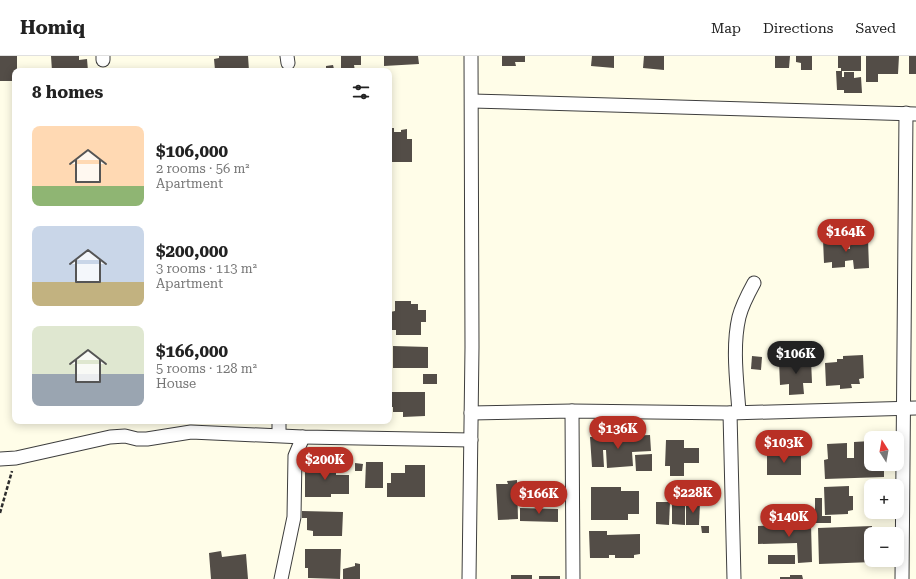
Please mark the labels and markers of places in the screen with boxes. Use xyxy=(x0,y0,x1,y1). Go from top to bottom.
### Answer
pin: $164K xyxy=(818,219,874,253)
pin: $106K xyxy=(768,341,824,375)
pin: $136K xyxy=(590,416,646,450)
pin: $103K xyxy=(756,430,812,464)
pin: $200K xyxy=(297,447,353,481)
pin: $228K xyxy=(665,480,721,514)
pin: $166K xyxy=(511,481,567,515)
pin: $140K xyxy=(761,504,817,538)

